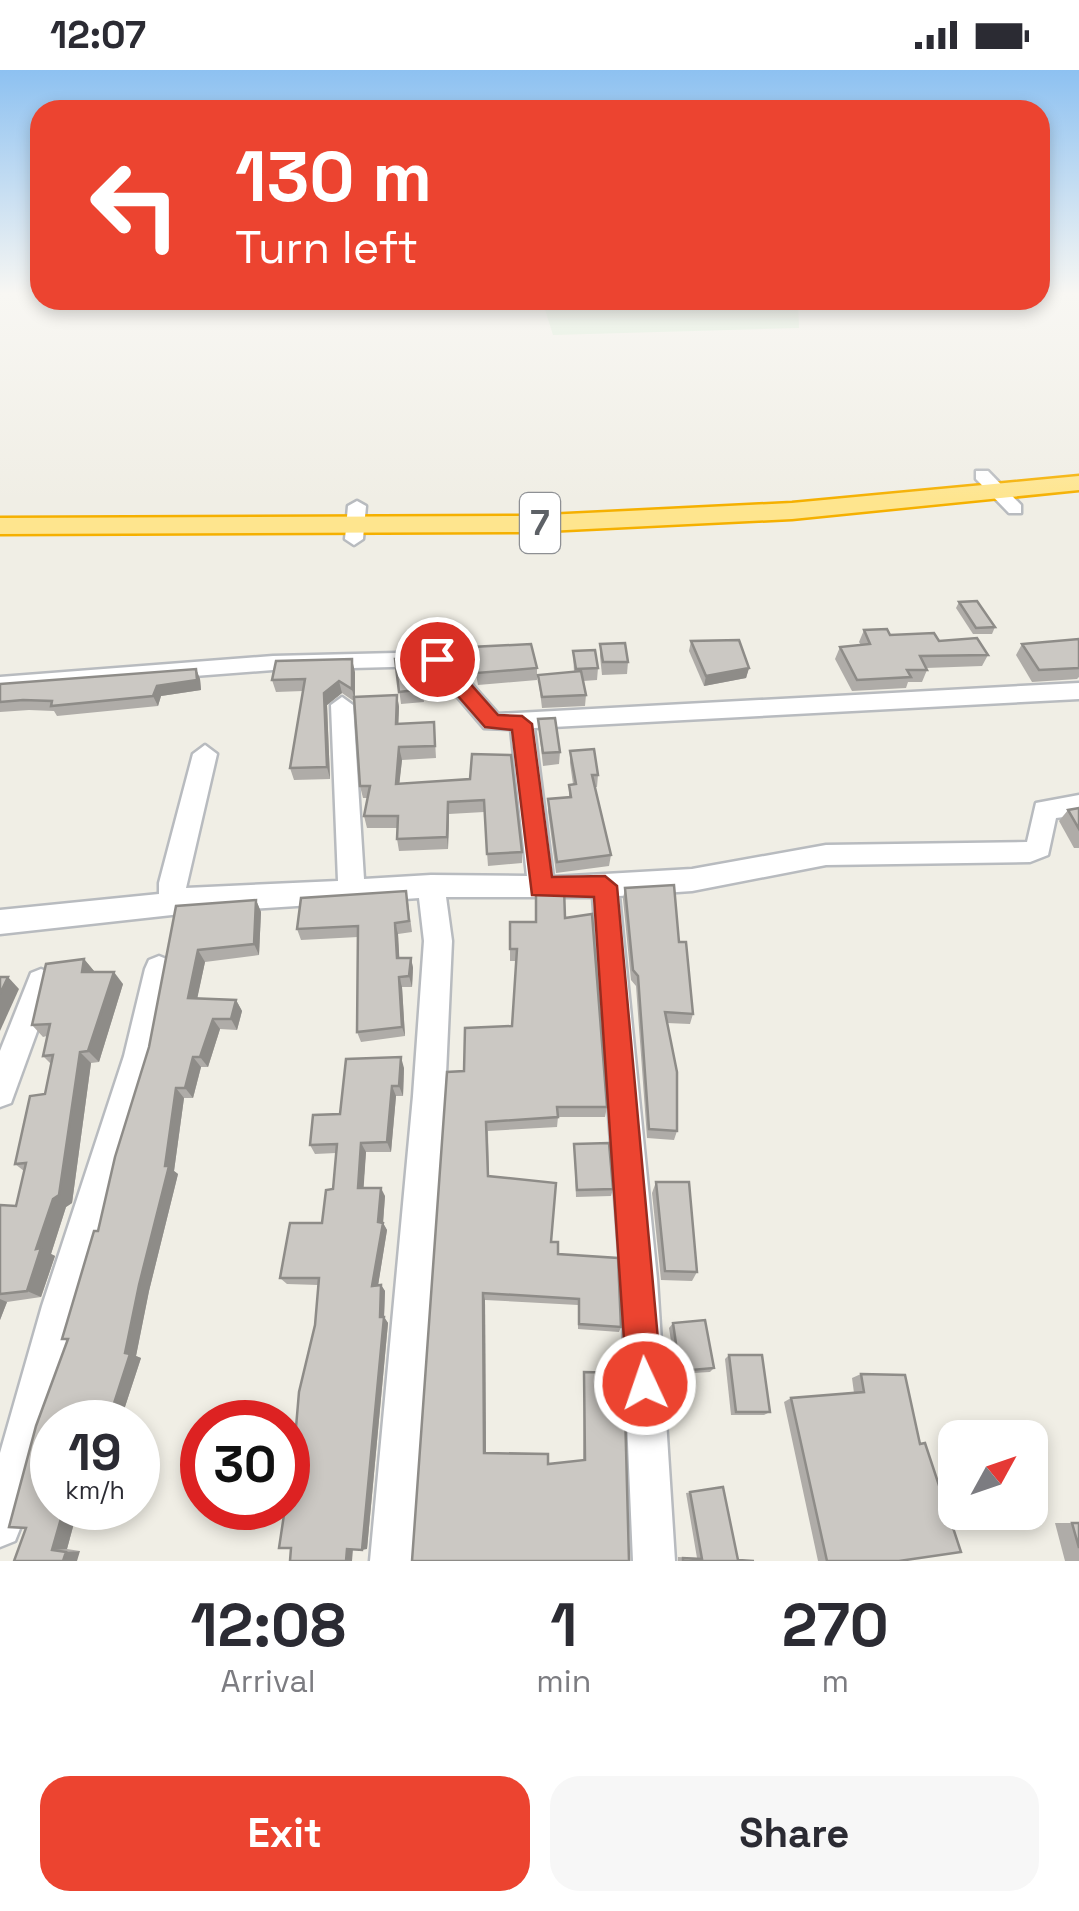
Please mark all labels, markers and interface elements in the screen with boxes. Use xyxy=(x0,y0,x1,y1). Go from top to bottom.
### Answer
text: 12:07 xyxy=(50,11,146,59)
text: 130 m xyxy=(235,132,432,221)
icon: left xyxy=(70,140,200,270)
text: Turn left xyxy=(235,219,418,276)
road number: 7 xyxy=(520,493,560,553)
pin xyxy=(395,617,480,702)
icon: arrive xyxy=(410,632,465,687)
position arrow xyxy=(593,1332,697,1436)
speed limit sign: 30 xyxy=(180,1400,310,1530)
north arrow xyxy=(938,1420,1048,1530)
map controls xyxy=(938,1420,1048,1530)
text: 19 xyxy=(68,1421,122,1485)
text: km/h xyxy=(65,1474,125,1506)
text: 12:08 xyxy=(190,1587,346,1664)
text: 1 xyxy=(550,1587,577,1664)
text: 270 xyxy=(782,1587,889,1664)
text: Arrival xyxy=(221,1661,316,1701)
text: min xyxy=(536,1661,591,1701)
text: m xyxy=(821,1661,849,1701)
button: Exit xyxy=(40,1776,530,1891)
button: Share xyxy=(550,1776,1039,1891)

